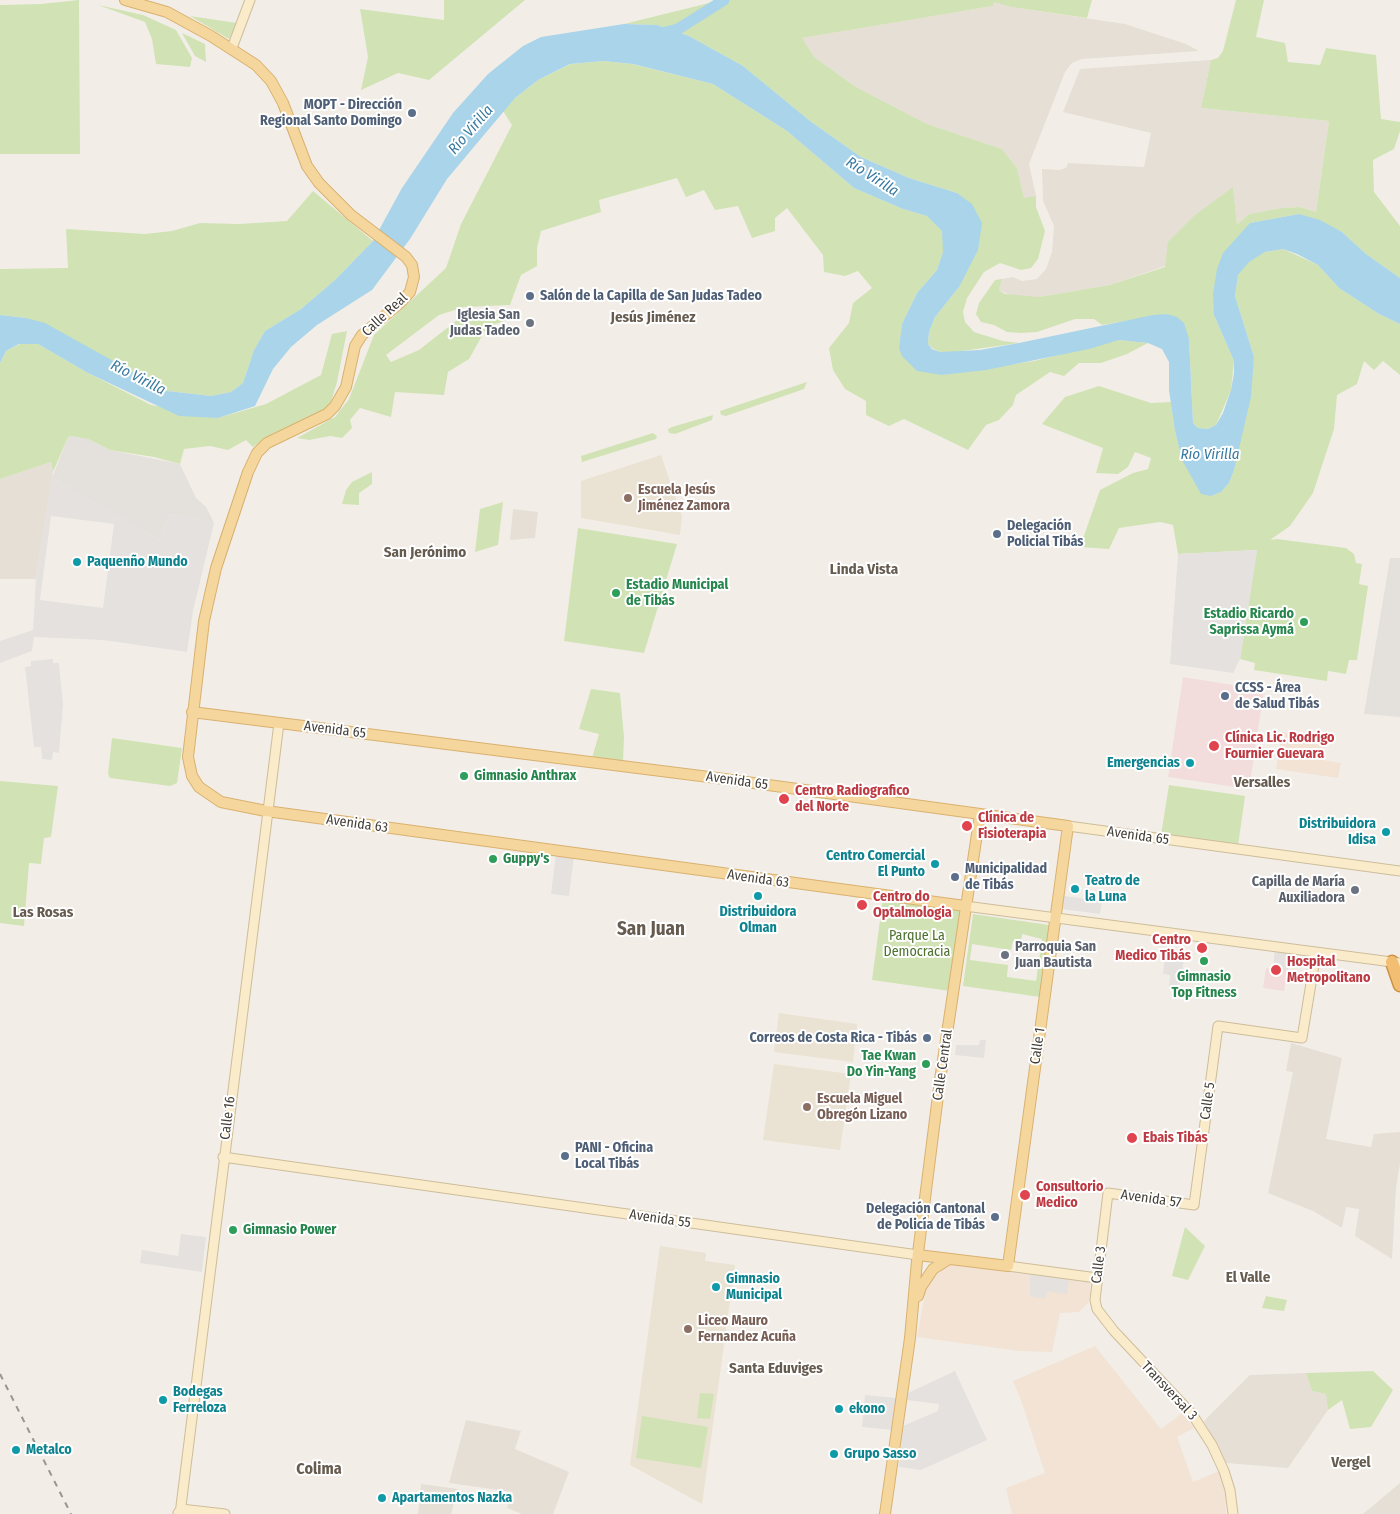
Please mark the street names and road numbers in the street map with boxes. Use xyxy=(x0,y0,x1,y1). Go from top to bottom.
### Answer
street label: Calle Real xyxy=(359,290,411,340)
street label: Avenida 65 xyxy=(303,718,367,742)
street label: Avenida 65 xyxy=(705,768,769,794)
street label: Avenida 63 xyxy=(325,811,389,837)
street label: Avenida 65 xyxy=(1106,823,1170,849)
street label: Avenida 63 xyxy=(726,866,790,892)
street label: Calle 1 xyxy=(1027,1027,1049,1065)
street label: Calle Central xyxy=(930,1028,956,1102)
street label: Calle 5 xyxy=(1197,1081,1219,1121)
street label: Calle 16 xyxy=(217,1095,239,1141)
street label: Avenida 57 xyxy=(1120,1186,1182,1212)
street label: Avenida 55 xyxy=(628,1206,692,1232)
street label: Calle 3 xyxy=(1088,1245,1110,1285)
street label: Transversal 3 xyxy=(1138,1358,1200,1424)

